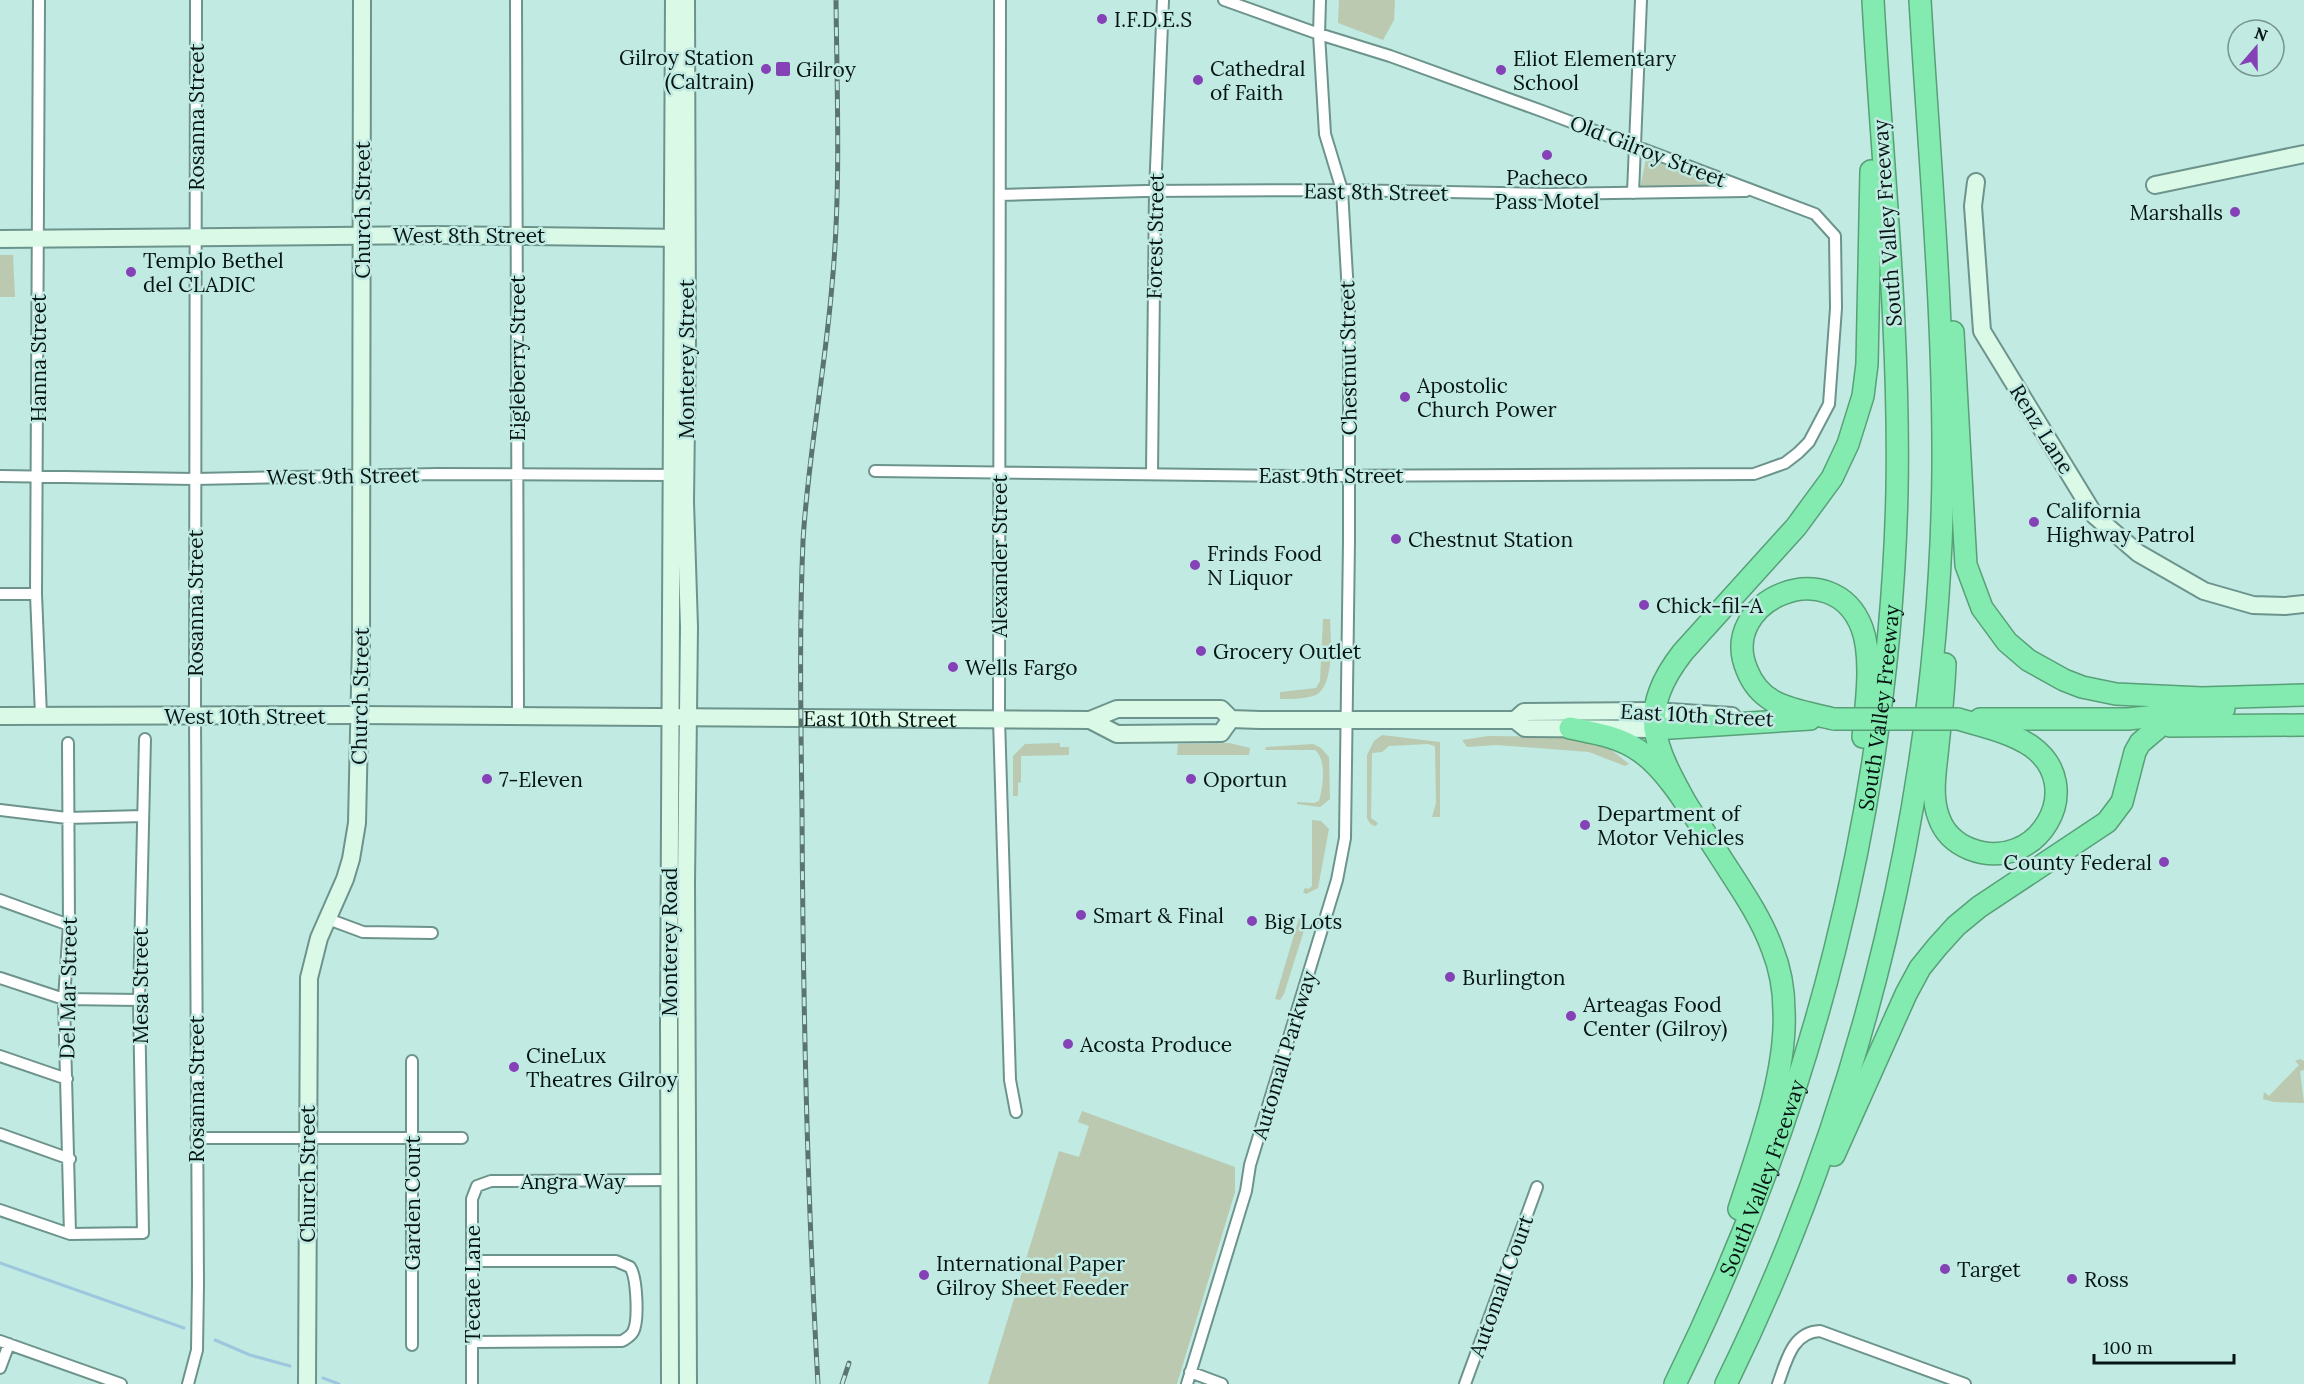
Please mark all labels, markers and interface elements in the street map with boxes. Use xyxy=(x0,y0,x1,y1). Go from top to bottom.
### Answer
place label: I.F.D.E.S xyxy=(1114,6,1192,33)
marker: I.F.D.E.S xyxy=(1095,12,1109,26)
north arrow xyxy=(2226,18,2286,78)
text: N xyxy=(2252,22,2270,45)
street label: Rosanna Street xyxy=(183,42,210,191)
place label: Gilroy Station (Caltrain) xyxy=(619,44,754,95)
place label: Eliot Elementary School xyxy=(1513,45,1676,96)
place label: Cathedral of Faith xyxy=(1210,55,1305,106)
place label: Gilroy xyxy=(796,56,856,83)
marker: Gilroy xyxy=(774,60,792,78)
marker: Gilroy Station (Caltrain) xyxy=(759,62,773,76)
marker: Eliot Elementary School xyxy=(1494,63,1508,77)
marker: Cathedral of Faith xyxy=(1191,73,1205,87)
street label: Old Gilroy Street xyxy=(1566,109,1731,194)
street label: South Valley Freeway xyxy=(1866,119,1908,327)
street label: Church Street xyxy=(349,140,376,279)
marker: Pacheco Pass Motel xyxy=(1540,148,1554,162)
place label: Pacheco Pass Motel xyxy=(1494,164,1600,215)
street label: Forest Street xyxy=(1140,172,1170,300)
street label: East 8th Street xyxy=(1303,177,1450,207)
place label: Marshalls xyxy=(2130,199,2223,226)
marker: Marshalls xyxy=(2228,205,2242,219)
street label: West 8th Street xyxy=(393,222,546,249)
place label: Templo Bethel del CLADIC xyxy=(143,247,284,298)
marker: Templo Bethel del CLADIC xyxy=(124,265,138,279)
street label: Eigleberry Street xyxy=(504,274,531,441)
street label: Monterey Street xyxy=(673,278,700,439)
street label: Chestnut Street xyxy=(1333,279,1363,436)
street label: Hanna Street xyxy=(25,293,52,422)
place label: Apostolic Church Power xyxy=(1416,372,1557,423)
street label: Renz Lane xyxy=(2004,379,2080,479)
marker: Apostolic Church Power xyxy=(1398,390,1412,404)
street label: West 9th Street xyxy=(266,461,420,491)
street label: East 9th Street xyxy=(1258,462,1404,489)
street label: Alexander Street xyxy=(986,474,1013,638)
place label: California Highway Patrol xyxy=(2046,497,2195,548)
marker: California Highway Patrol xyxy=(2027,515,2041,529)
place label: Chestnut Station xyxy=(1408,526,1573,553)
street label: Rosanna Street xyxy=(182,528,209,677)
marker: Chestnut Station xyxy=(1389,532,1403,546)
place label: Frinds Food N Liquor xyxy=(1207,540,1322,591)
marker: Frinds Food N Liquor xyxy=(1188,558,1202,572)
place label: Chick-fil-A xyxy=(1656,592,1764,619)
marker: Chick-fil-A xyxy=(1637,598,1651,612)
street label: South Valley Freeway xyxy=(1851,603,1905,813)
street label: Church Street xyxy=(345,626,375,765)
place label: Grocery Outlet xyxy=(1213,638,1362,665)
marker: Grocery Outlet xyxy=(1194,644,1208,658)
place label: Wells Fargo xyxy=(965,654,1077,681)
marker: Wells Fargo xyxy=(946,660,960,674)
street label: East 10th Street xyxy=(1620,697,1775,733)
street label: West 10th Street xyxy=(164,703,327,730)
street label: East 10th Street xyxy=(803,705,958,733)
place label: 7-Eleven xyxy=(499,766,583,793)
place label: Oportun xyxy=(1203,766,1287,793)
marker: 7-Eleven xyxy=(480,772,494,786)
marker: Oportun xyxy=(1184,772,1198,786)
place label: Department of Motor Vehicles xyxy=(1597,800,1744,851)
marker: Department of Motor Vehicles xyxy=(1578,818,1592,832)
place label: County Federal xyxy=(2003,849,2152,876)
marker: County Federal xyxy=(2157,855,2171,869)
street label: Monterey Road xyxy=(656,867,683,1017)
place label: Smart & Final xyxy=(1093,902,1224,929)
marker: Smart & Final xyxy=(1074,908,1088,922)
place label: Big Lots xyxy=(1264,908,1342,935)
marker: Big Lots xyxy=(1245,914,1259,928)
street label: Del Mar Street xyxy=(53,916,83,1059)
street label: Mesa Street xyxy=(127,927,154,1044)
place label: Burlington xyxy=(1462,964,1566,991)
street label: Automall Parkway xyxy=(1245,968,1322,1143)
marker: Burlington xyxy=(1443,970,1457,984)
place label: Arteagas Food Center (Gilroy) xyxy=(1582,991,1727,1042)
marker: Arteagas Food Center (Gilroy) xyxy=(1564,1009,1578,1023)
street label: Rosanna Street xyxy=(183,1014,210,1163)
place label: Acosta Produce xyxy=(1079,1031,1232,1058)
marker: Acosta Produce xyxy=(1061,1037,1075,1051)
place label: CineLux Theatres Gilroy xyxy=(526,1042,678,1093)
marker: CineLux Theatres Gilroy xyxy=(507,1060,521,1074)
street label: South Valley Freeway xyxy=(1713,1076,1810,1280)
street label: Church Street xyxy=(294,1104,321,1243)
street label: Garden Court xyxy=(399,1135,426,1270)
street label: Angra Way xyxy=(520,1168,625,1195)
street label: Automall Court xyxy=(1462,1210,1540,1362)
street label: Tecate Lane xyxy=(459,1225,486,1343)
place label: International Paper Gilroy Sheet Feeder xyxy=(936,1250,1129,1301)
place label: Target xyxy=(1957,1256,2022,1283)
marker: Target xyxy=(1938,1262,1952,1276)
place label: Ross xyxy=(2084,1266,2129,1293)
marker: International Paper Gilroy Sheet Feeder xyxy=(917,1268,931,1282)
marker: Ross xyxy=(2065,1272,2079,1286)
scale bar xyxy=(2094,1327,2234,1365)
text: 100 m xyxy=(2103,1336,2153,1359)

